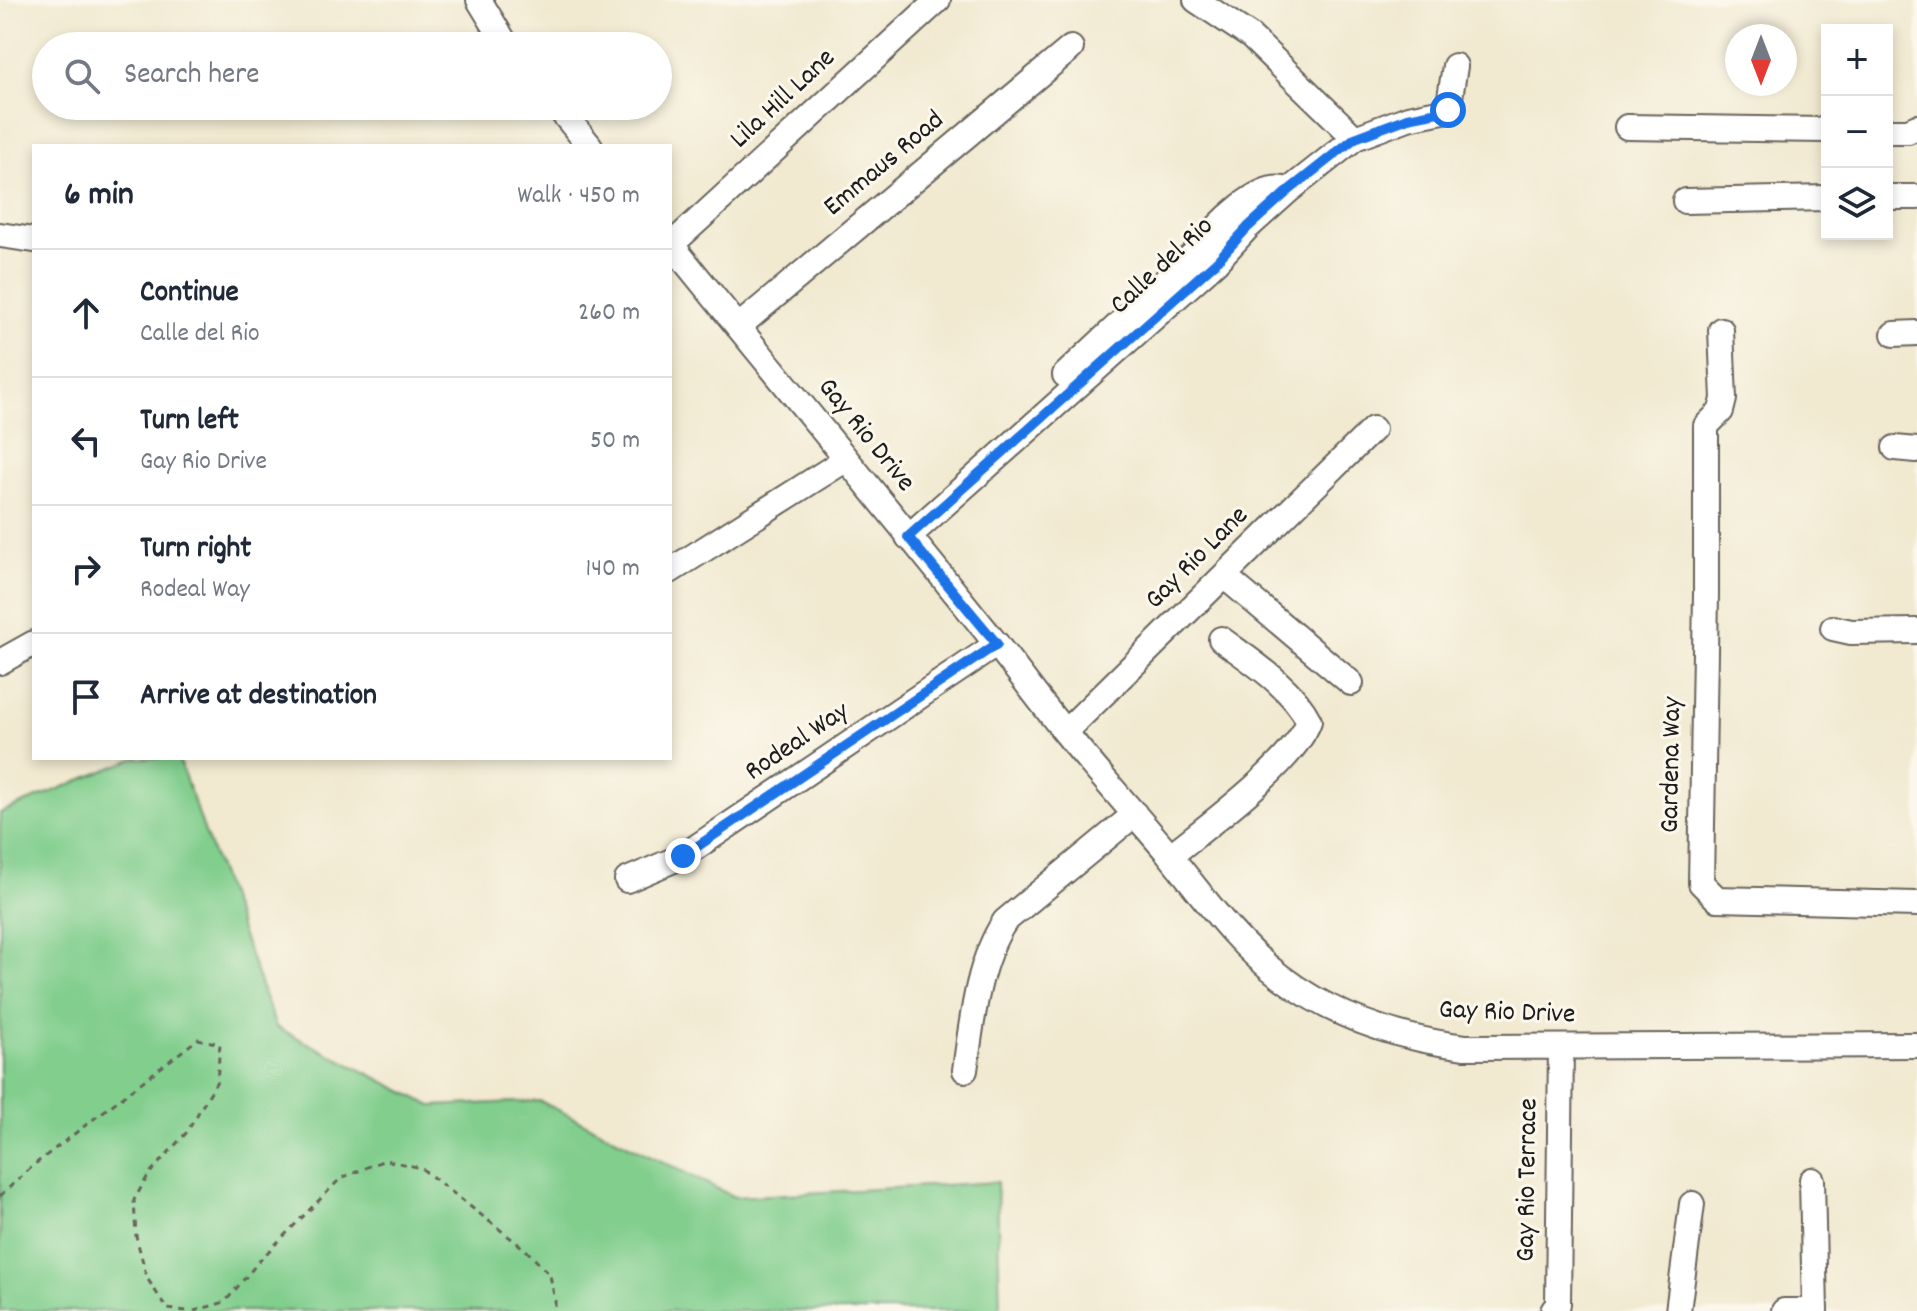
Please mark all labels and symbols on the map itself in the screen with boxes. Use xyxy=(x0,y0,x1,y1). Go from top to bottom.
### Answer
north arrow xyxy=(1725,24,1797,96)
street label: Lila Hill Lane xyxy=(722,40,846,160)
route start xyxy=(1430,92,1466,128)
street label: Emmaus Road xyxy=(816,102,954,228)
street label: Calle del Rio xyxy=(1102,208,1224,326)
street label: Gay Rio Drive xyxy=(806,370,924,502)
street label: Gay Rio Lane xyxy=(1137,498,1259,620)
street label: Rodeal Way xyxy=(738,693,859,793)
street label: Gardena Way xyxy=(1652,696,1694,833)
route end xyxy=(665,838,701,874)
street label: Gay Rio Drive xyxy=(1438,992,1576,1036)
street label: Gay Rio Terrace xyxy=(1508,1098,1550,1262)

